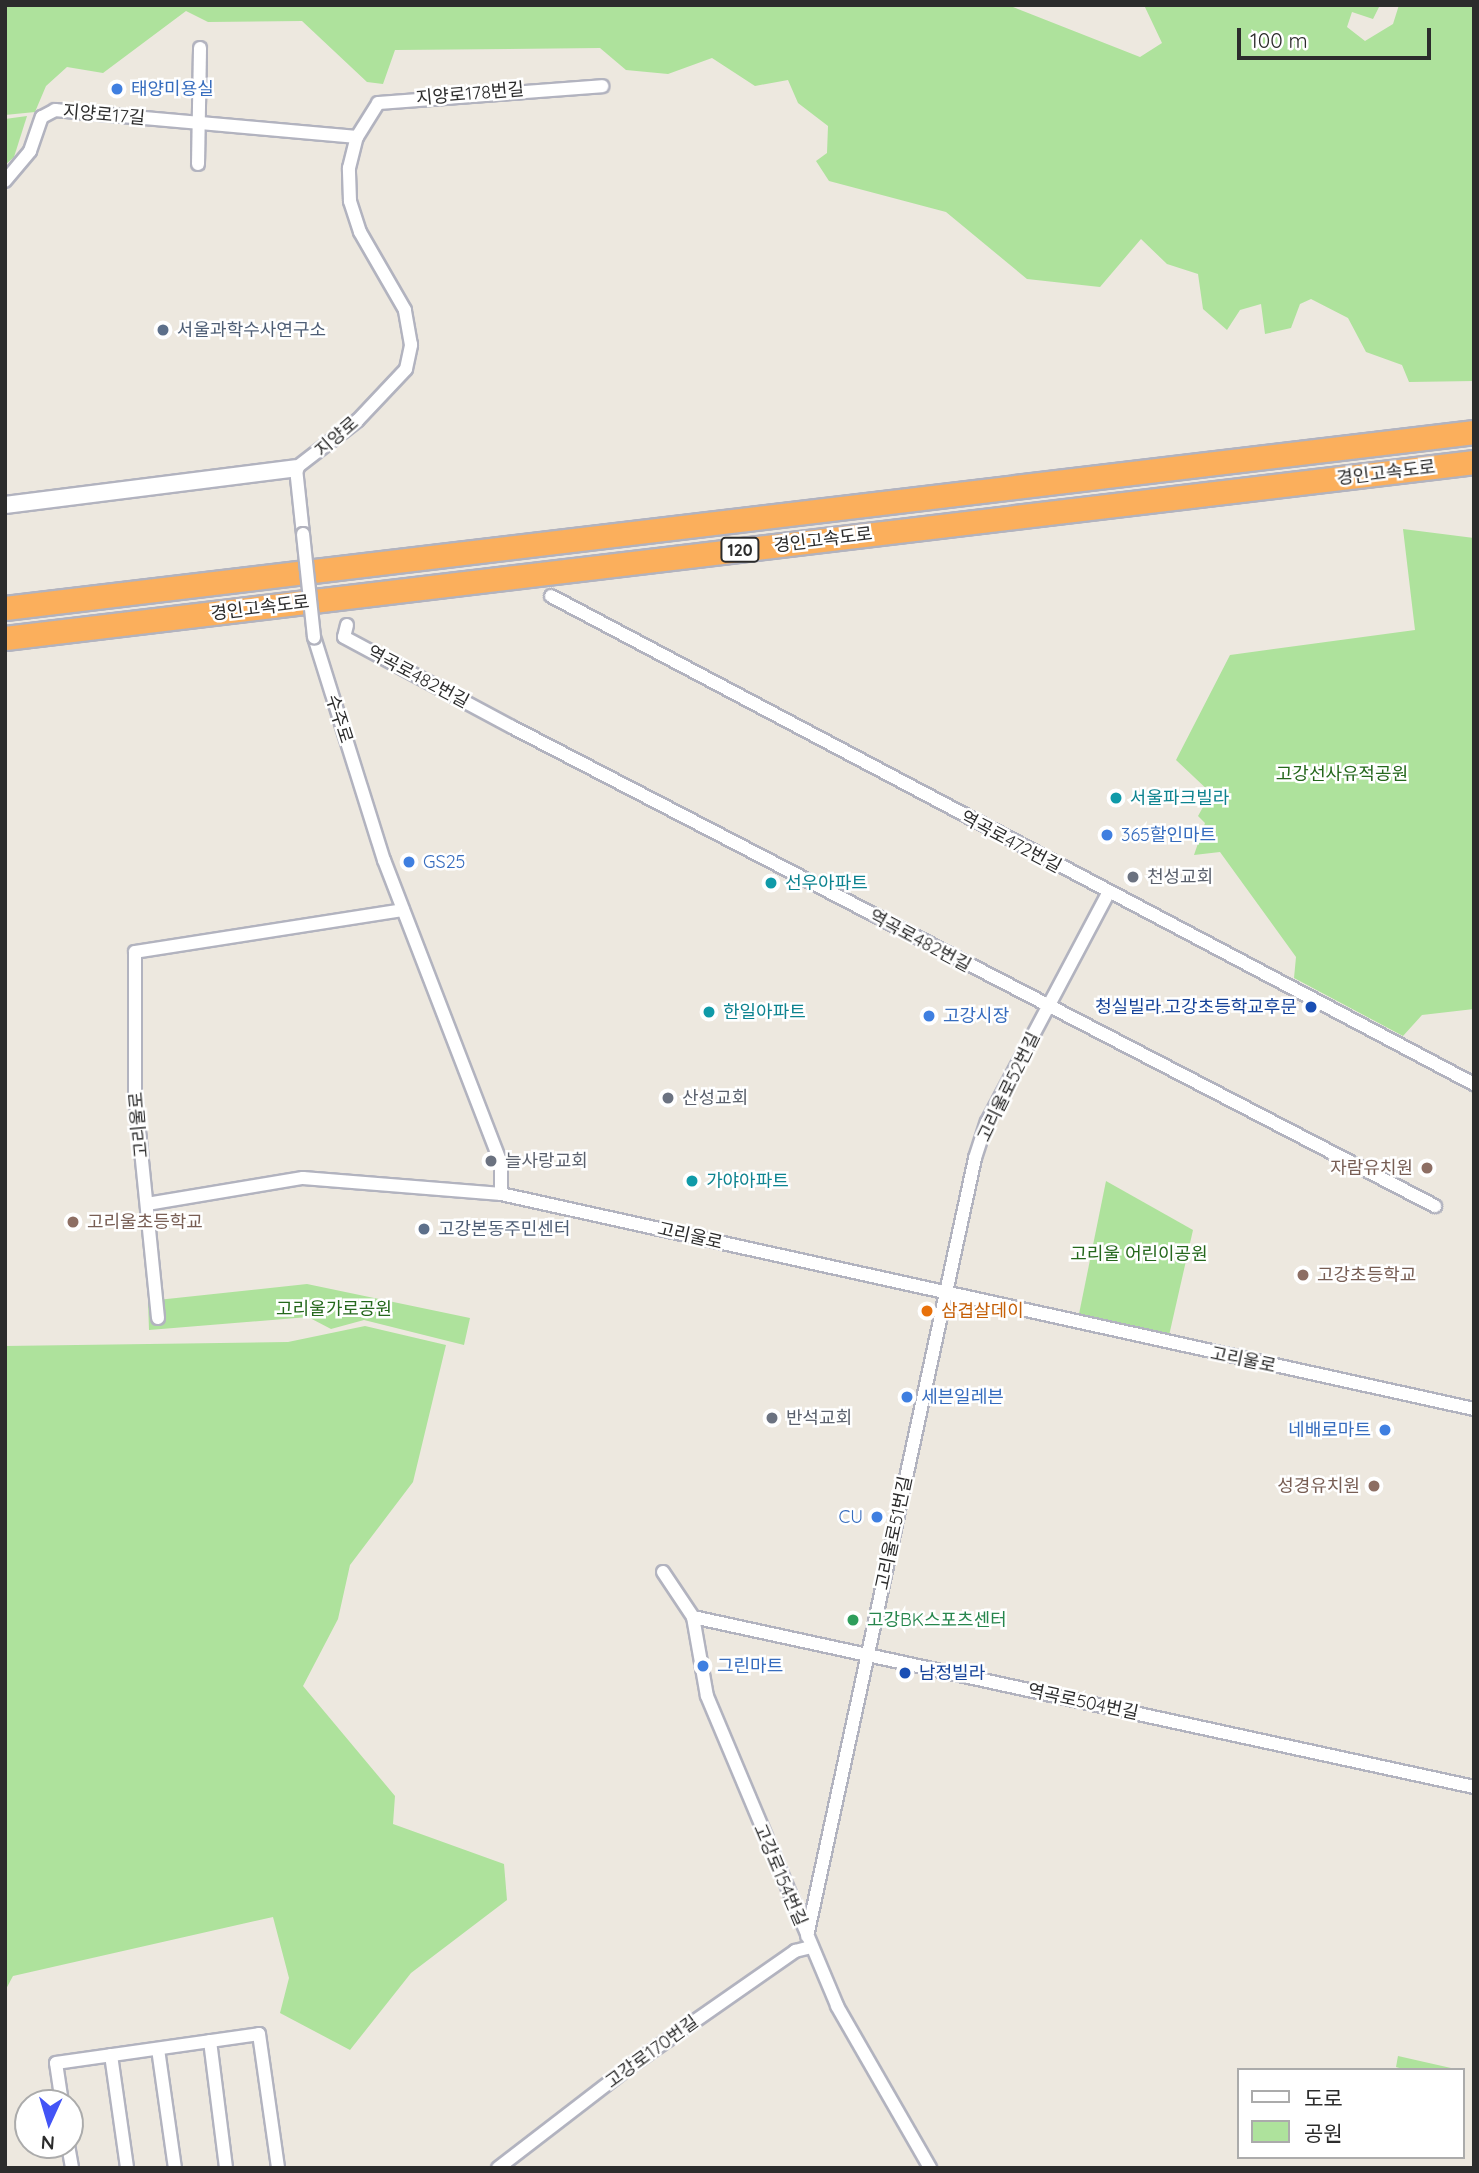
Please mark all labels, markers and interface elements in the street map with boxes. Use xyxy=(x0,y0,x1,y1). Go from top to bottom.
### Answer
scale bar xyxy=(1241,14,1435,58)
text: 100 m xyxy=(1250,27,1308,53)
place label: 태양미용실 xyxy=(131,78,214,100)
street label: 지양로178번길 xyxy=(415,79,525,109)
marker: 태양미용실 xyxy=(109,81,125,97)
street label: 지양로17길 xyxy=(62,101,146,129)
place label: 서울과학수사연구소 xyxy=(177,319,326,341)
marker: 서울과학수사연구소 xyxy=(155,322,171,338)
street label: 지양로 xyxy=(311,413,363,461)
street label: 경인고속도로 xyxy=(1335,456,1437,490)
street label: 경인고속도로 xyxy=(772,523,874,557)
road number: 120 xyxy=(719,538,761,562)
street label: 경인고속도로 xyxy=(209,591,311,625)
street label: 역곡로482번길 xyxy=(363,641,473,713)
street label: 수주로 xyxy=(321,692,357,746)
park label: 고강선사유적공원 xyxy=(1276,763,1408,785)
place label: 서울파크빌라 xyxy=(1130,787,1229,809)
marker: 서울파크빌라 xyxy=(1108,790,1124,806)
street label: 역곡로472번길 xyxy=(957,806,1065,878)
place label: 365할인마트 xyxy=(1121,824,1216,846)
marker: 365할인마트 xyxy=(1099,827,1115,843)
place label: GS25 xyxy=(423,851,465,873)
marker: GS25 xyxy=(401,854,417,870)
place label: 천성교회 xyxy=(1147,866,1213,888)
marker: 천성교회 xyxy=(1125,869,1141,885)
place label: 선우아파트 xyxy=(785,872,868,894)
marker: 선우아파트 xyxy=(763,875,779,891)
street label: 역곡로482번길 xyxy=(865,905,975,977)
place label: 청실빌라.고강초등학교후문 xyxy=(1095,996,1297,1018)
marker: 청실빌라.고강초등학교후문 xyxy=(1303,999,1319,1015)
place label: 한일아파트 xyxy=(723,1001,806,1023)
marker: 한일아파트 xyxy=(701,1004,717,1020)
place label: 고강시장 xyxy=(943,1005,1009,1027)
marker: 고강시장 xyxy=(921,1008,937,1024)
street label: 고리울로52번길 xyxy=(973,1029,1045,1145)
place label: 산성교회 xyxy=(682,1087,748,1109)
marker: 산성교회 xyxy=(660,1090,676,1106)
street label: 고리울로 xyxy=(125,1091,153,1159)
place label: 늘사랑교회 xyxy=(505,1150,588,1172)
marker: 늘사랑교회 xyxy=(483,1153,499,1169)
place label: 자람유치원 xyxy=(1330,1157,1413,1179)
marker: 자람유치원 xyxy=(1419,1160,1435,1176)
place label: 가야아파트 xyxy=(706,1170,789,1192)
marker: 가야아파트 xyxy=(684,1173,700,1189)
place label: 고리울초등학교 xyxy=(87,1211,203,1233)
marker: 고리울초등학교 xyxy=(65,1214,81,1230)
place label: 고강본동주민센터 xyxy=(438,1218,570,1240)
street label: 고리울로 xyxy=(655,1218,725,1254)
marker: 고강본동주민센터 xyxy=(416,1221,432,1237)
park label: 고리울 어린이공원 xyxy=(1070,1243,1208,1265)
place label: 고강초등학교 xyxy=(1317,1264,1416,1286)
marker: 고강초등학교 xyxy=(1295,1267,1311,1283)
park label: 고리울가로공원 xyxy=(276,1298,392,1320)
place label: 삼겹살데이 xyxy=(941,1300,1024,1322)
marker: 삼겹살데이 xyxy=(919,1303,935,1319)
street label: 고리울로 xyxy=(1208,1343,1278,1377)
place label: 세븐일레븐 xyxy=(921,1386,1004,1408)
marker: 세븐일레븐 xyxy=(899,1389,915,1405)
place label: 반석교회 xyxy=(786,1407,852,1429)
marker: 반석교회 xyxy=(764,1410,780,1426)
place label: 네배로마트 xyxy=(1288,1419,1371,1441)
marker: 네배로마트 xyxy=(1377,1422,1393,1438)
street label: 고리울로51번길 xyxy=(871,1474,917,1592)
place label: 성경유치원 xyxy=(1277,1475,1360,1497)
marker: 성경유치원 xyxy=(1366,1478,1382,1494)
place label: CU xyxy=(838,1506,863,1528)
marker: CU xyxy=(869,1509,885,1525)
place label: 고강BK스포츠센터 xyxy=(867,1609,1007,1631)
marker: 고강BK스포츠센터 xyxy=(845,1612,861,1628)
place label: 그린마트 xyxy=(717,1655,783,1677)
marker: 그린마트 xyxy=(695,1658,711,1674)
place label: 남정빌라 xyxy=(919,1662,985,1684)
marker: 남정빌라 xyxy=(897,1665,913,1681)
street label: 역곡로504번길 xyxy=(1026,1680,1140,1724)
street label: 고강로154번길 xyxy=(749,1821,811,1929)
street label: 고강로170번길 xyxy=(601,2011,703,2093)
legend xyxy=(1238,2068,1465,2159)
text: 도로 xyxy=(1304,2085,1343,2111)
north arrow xyxy=(14,2089,84,2159)
text: 공원 xyxy=(1304,2120,1343,2146)
text: N xyxy=(40,2130,55,2155)

